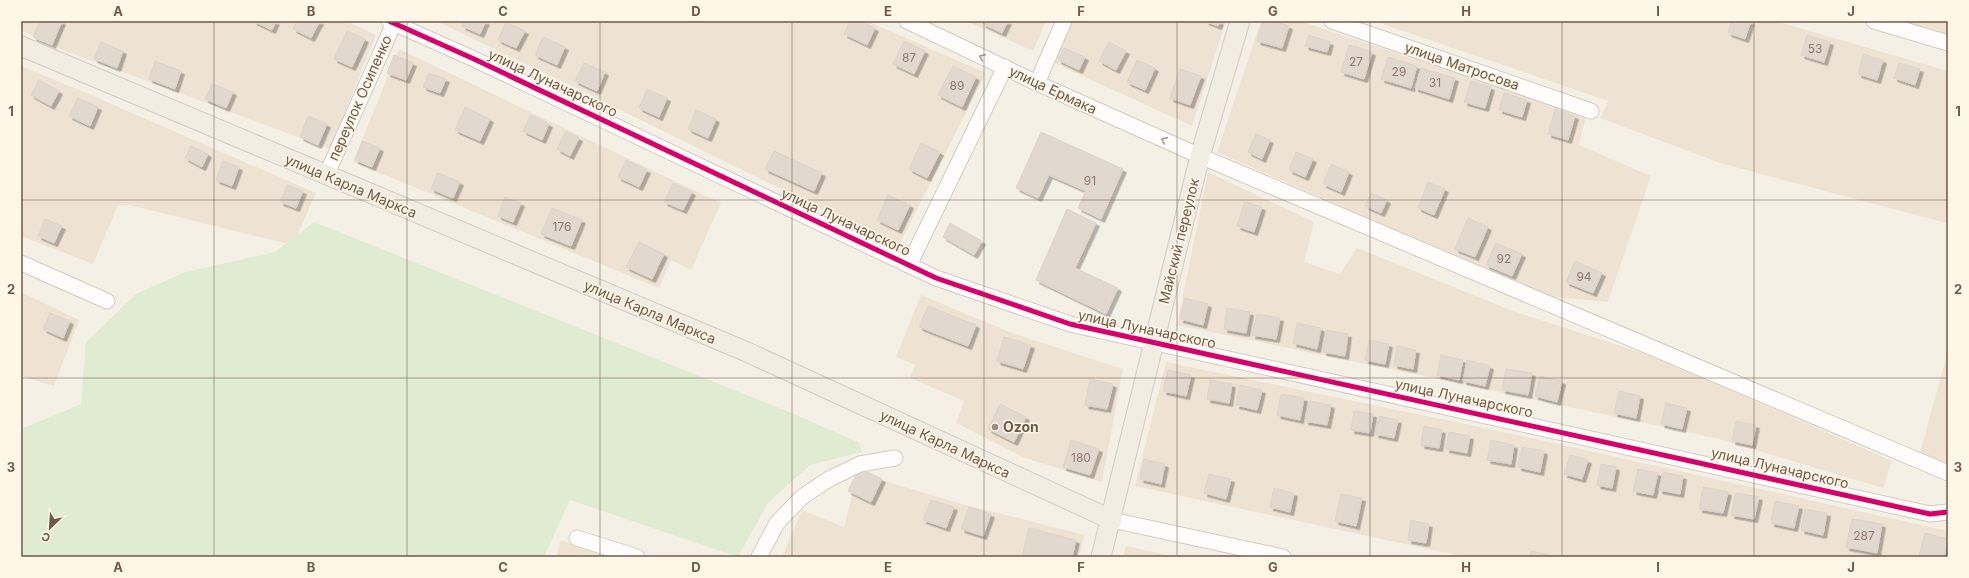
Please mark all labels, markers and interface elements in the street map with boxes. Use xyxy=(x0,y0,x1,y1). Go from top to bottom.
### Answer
text: A xyxy=(113,3,123,19)
text: B xyxy=(307,3,316,19)
text: C xyxy=(498,3,508,19)
text: D xyxy=(691,3,701,19)
text: E xyxy=(884,3,892,19)
text: F xyxy=(1077,3,1085,19)
text: G xyxy=(1268,3,1278,19)
text: H xyxy=(1461,3,1471,19)
text: I xyxy=(1656,3,1660,19)
text: J xyxy=(1847,3,1855,19)
street label: переулок Осипенко xyxy=(324,32,395,163)
street label: улица Матросова xyxy=(1403,38,1522,93)
house number: 53 xyxy=(1808,41,1822,56)
street label: улица Луначарского xyxy=(486,45,621,120)
house number: 87 xyxy=(902,50,916,65)
one-way arrow xyxy=(979,54,987,62)
house number: 27 xyxy=(1349,54,1363,69)
street label: улица Ермака xyxy=(1007,62,1100,117)
house number: 29 xyxy=(1392,64,1406,79)
house number: 31 xyxy=(1429,75,1441,90)
house number: 89 xyxy=(950,78,964,93)
text: 1 xyxy=(8,103,14,119)
text: 1 xyxy=(1955,103,1961,119)
one-way arrow xyxy=(1161,137,1168,145)
street label: улица Карла Маркса xyxy=(283,150,420,221)
house number: 91 xyxy=(1084,173,1096,188)
street label: Майский переулок xyxy=(1155,176,1202,306)
street label: улица Луначарского xyxy=(779,184,914,259)
house number: 176 xyxy=(553,219,571,234)
house number: 92 xyxy=(1497,251,1511,266)
house number: 94 xyxy=(1576,269,1592,284)
street label: улица Карла Маркса xyxy=(582,276,719,347)
text: 2 xyxy=(7,281,15,297)
text: 2 xyxy=(1954,281,1962,297)
street label: улица Луначарского xyxy=(1077,306,1218,351)
street label: улица Луначарского xyxy=(1394,375,1535,420)
street label: улица Карла Маркса xyxy=(877,406,1013,481)
place label: Ozon xyxy=(1003,418,1039,435)
marker: Ozon xyxy=(990,422,1000,432)
street label: улица Луначарского xyxy=(1710,443,1851,492)
house number: 180 xyxy=(1071,450,1091,465)
text: 3 xyxy=(7,459,15,475)
text: 3 xyxy=(1954,459,1962,475)
north arrow xyxy=(30,508,70,548)
house number: 287 xyxy=(1853,528,1875,543)
text: С xyxy=(39,529,52,545)
text: A xyxy=(113,559,123,575)
text: B xyxy=(307,559,316,575)
text: C xyxy=(498,559,508,575)
text: D xyxy=(691,559,701,575)
text: E xyxy=(884,559,892,575)
text: F xyxy=(1077,559,1085,575)
text: G xyxy=(1268,559,1278,575)
text: H xyxy=(1461,559,1471,575)
text: I xyxy=(1656,559,1660,575)
text: J xyxy=(1847,559,1855,575)

